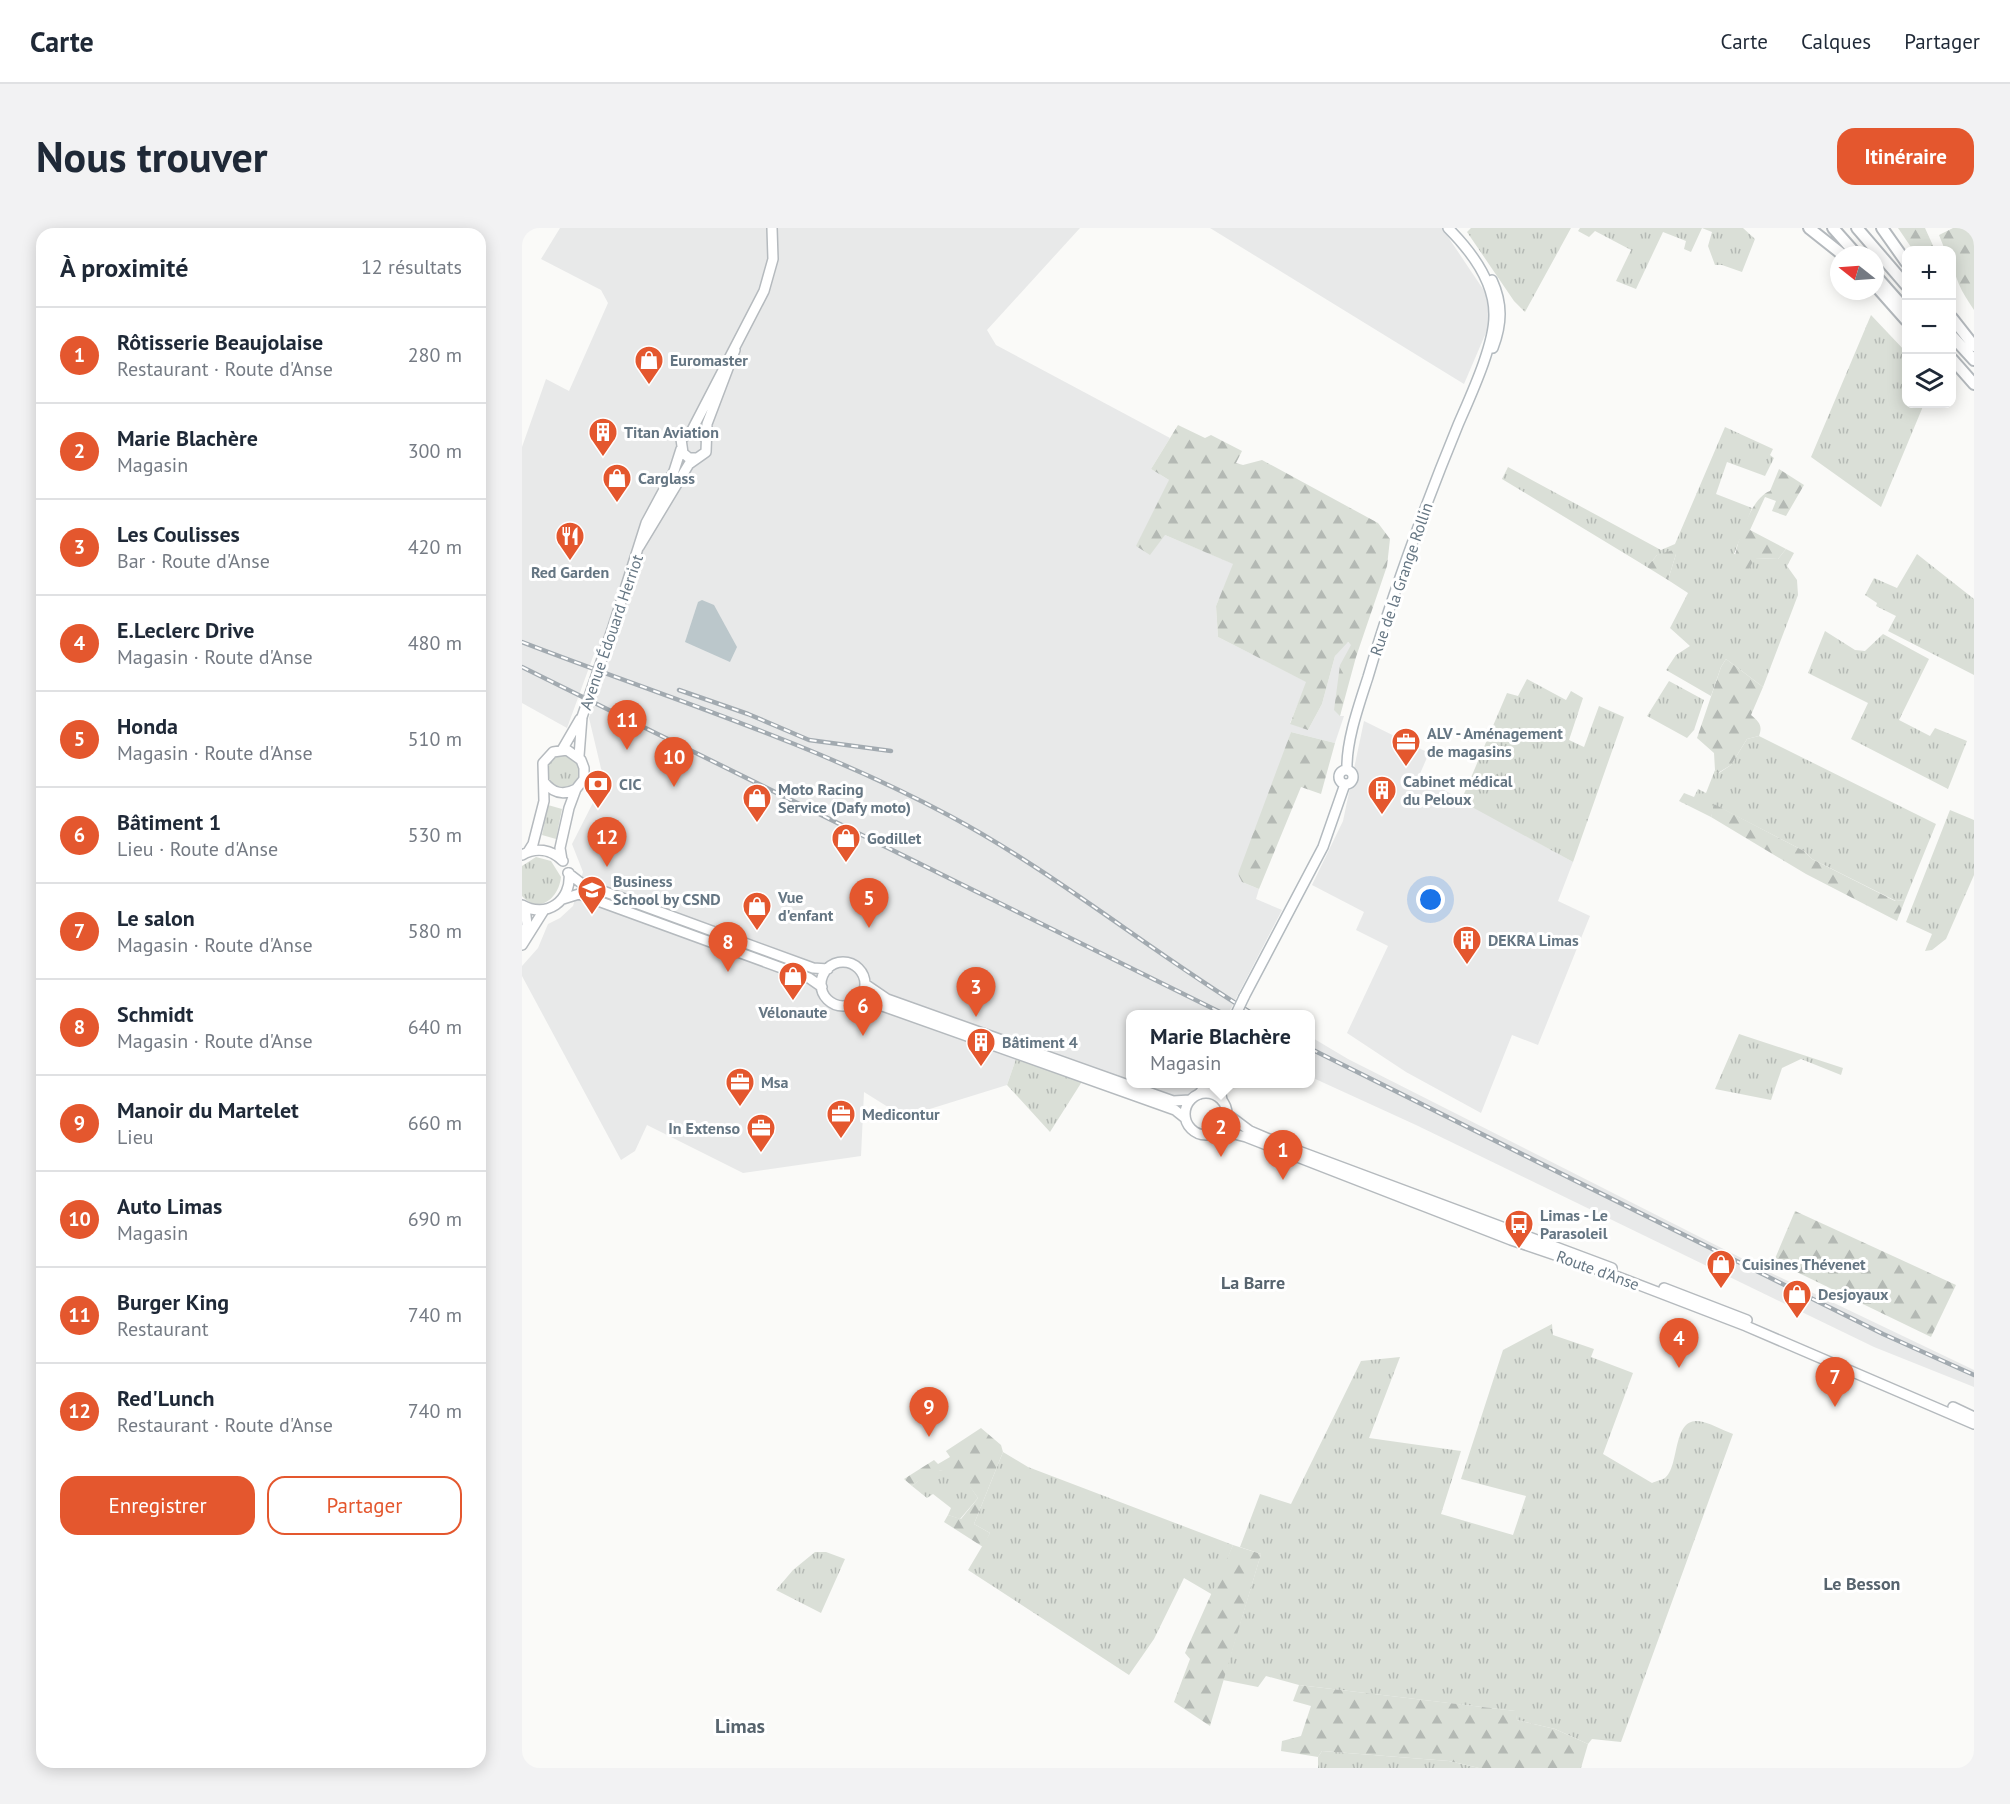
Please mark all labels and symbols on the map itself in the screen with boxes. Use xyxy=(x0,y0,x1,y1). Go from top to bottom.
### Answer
north arrow xyxy=(1830,246,1884,300)
shop icon: Euromaster xyxy=(633,344,665,386)
place label: Euromaster xyxy=(670,350,748,370)
building icon: Titan Aviation xyxy=(587,416,619,458)
place label: Titan Aviation xyxy=(624,422,719,442)
shop icon: Carglass xyxy=(601,462,633,504)
place label: Carglass xyxy=(638,468,695,488)
street label: Rue de la Grange Rollin xyxy=(1365,500,1437,658)
restaurant icon: Red Garden xyxy=(554,520,586,562)
street label: Avenue Édouard Herriot xyxy=(575,551,647,712)
place label: Red Garden xyxy=(531,562,609,582)
pin: 11 xyxy=(608,700,646,750)
place label: ALV - Aménagement de magasins xyxy=(1427,723,1563,761)
office icon: ALV - Aménagement de magasins xyxy=(1390,726,1422,768)
pin: 10 xyxy=(654,738,694,787)
bank icon: CIC xyxy=(582,768,614,810)
place label: Cabinet médical du Peloux xyxy=(1403,771,1513,809)
place label: CIC xyxy=(619,774,642,794)
building icon: Cabinet médical du Peloux xyxy=(1366,774,1398,816)
place label: Moto Racing Service (Dafy moto) xyxy=(778,779,911,817)
shop icon: Moto Racing Service (Dafy moto) xyxy=(741,782,773,824)
pin: 12 xyxy=(588,818,626,867)
shop icon: Godillet xyxy=(830,822,862,864)
place label: Godillet xyxy=(867,828,922,848)
place label: Business School by CSND xyxy=(613,871,721,909)
school or university icon: Business School by CSND xyxy=(576,874,608,916)
pin: 5 xyxy=(850,878,888,928)
your location xyxy=(1416,885,1445,914)
place label: Vue d'enfant xyxy=(777,887,834,925)
shop icon: Vue d'enfant xyxy=(741,890,773,932)
pin: 8 xyxy=(708,922,748,972)
building icon: DEKRA Limas xyxy=(1451,924,1483,966)
place label: DEKRA Limas xyxy=(1488,930,1579,950)
shop icon: Vélonaute xyxy=(777,960,809,1002)
pin: 3 xyxy=(956,968,996,1017)
pin: 6 xyxy=(844,986,882,1036)
place label: Vélonaute xyxy=(758,1002,827,1022)
building icon: Bâtiment 4 xyxy=(965,1026,997,1068)
place label: Bâtiment 4 xyxy=(1002,1032,1078,1052)
office icon: Msa xyxy=(724,1066,756,1108)
place label: Msa xyxy=(761,1072,789,1092)
office icon: Medicontur xyxy=(825,1098,857,1140)
place label: Medicontur xyxy=(862,1104,940,1124)
pin: 2 xyxy=(1202,1108,1240,1157)
office icon: In Extenso xyxy=(745,1112,777,1154)
place label: In Extenso xyxy=(668,1118,740,1138)
pin: 1 xyxy=(1264,1130,1302,1180)
place label: Limas - Le Parasoleil xyxy=(1540,1205,1608,1243)
bus stop icon: Limas - Le Parasoleil xyxy=(1503,1208,1535,1250)
street label: Route d'Anse xyxy=(1554,1246,1642,1294)
shop icon: Cuisines Thévenet xyxy=(1705,1248,1737,1290)
place label: Cuisines Thévenet xyxy=(1742,1254,1866,1274)
district label: La Barre xyxy=(1221,1271,1285,1294)
shop icon: Desjoyaux xyxy=(1781,1278,1813,1320)
place label: Desjoyaux xyxy=(1818,1284,1889,1304)
pin: 4 xyxy=(1660,1318,1698,1368)
pin: 7 xyxy=(1816,1358,1854,1407)
pin: 9 xyxy=(910,1388,948,1437)
district label: Le Besson xyxy=(1824,1572,1900,1595)
district label: Limas xyxy=(715,1713,765,1739)

